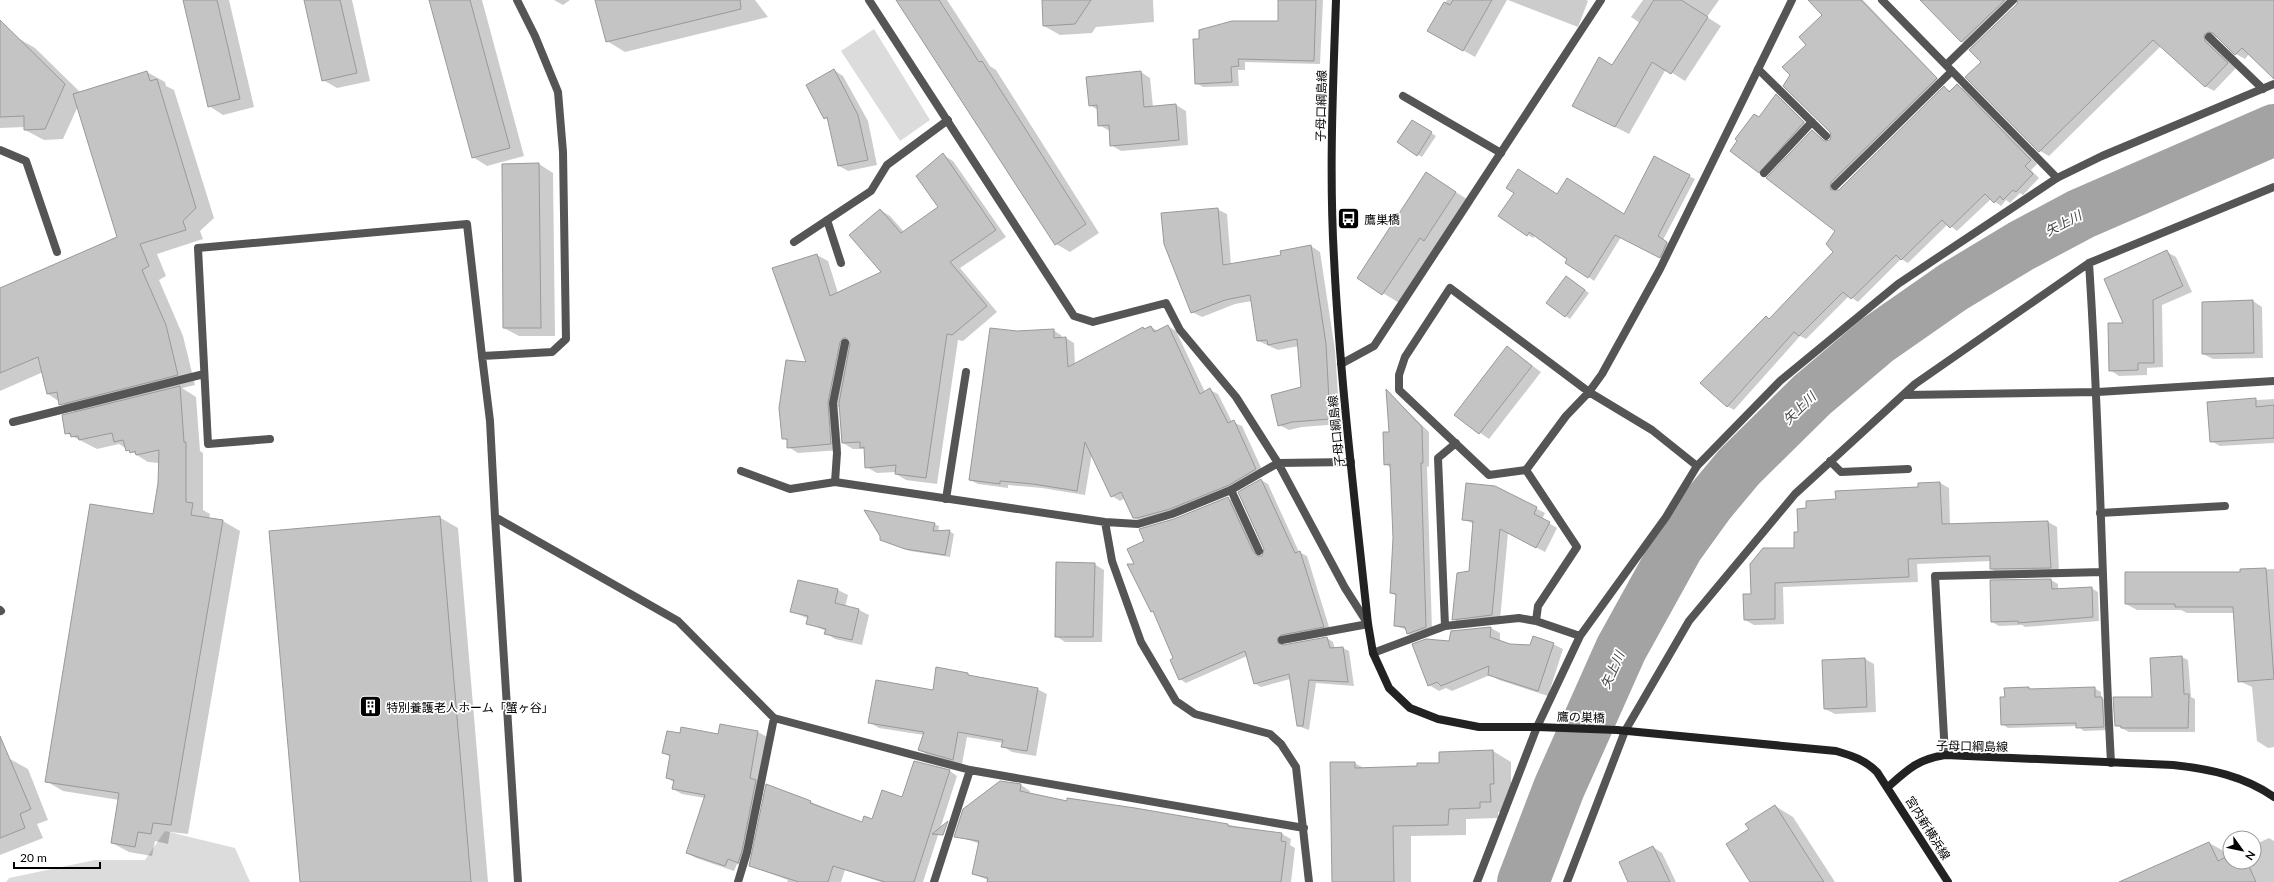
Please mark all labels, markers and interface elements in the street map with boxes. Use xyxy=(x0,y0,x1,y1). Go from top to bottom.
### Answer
street label: 子母口綱島線 xyxy=(1313,70,1329,142)
bus stop icon: 鷹巣橋 xyxy=(1335,206,1361,232)
water label: 矢上川 xyxy=(2042,206,2086,239)
place label: 鷹巣橋 xyxy=(1364,212,1400,227)
water label: 矢上川 xyxy=(1779,387,1820,427)
street label: 子母口綱島線 xyxy=(1325,394,1347,468)
water label: 矢上川 xyxy=(1597,647,1628,691)
building icon: 特別養護老人ホーム「蟹ヶ谷」 xyxy=(357,694,383,720)
place label: 特別養護老人ホーム「蟹ヶ谷」 xyxy=(386,700,554,715)
street label: 鷹の巣橋 xyxy=(1557,709,1605,725)
street label: 子母口綱島線 xyxy=(1936,738,2008,754)
street label: 宮内新横浜線 xyxy=(1903,793,1953,863)
north arrow xyxy=(2222,830,2262,870)
scale bar xyxy=(14,844,100,870)
text: N xyxy=(2243,849,2259,863)
text: 20 m xyxy=(20,850,47,865)

